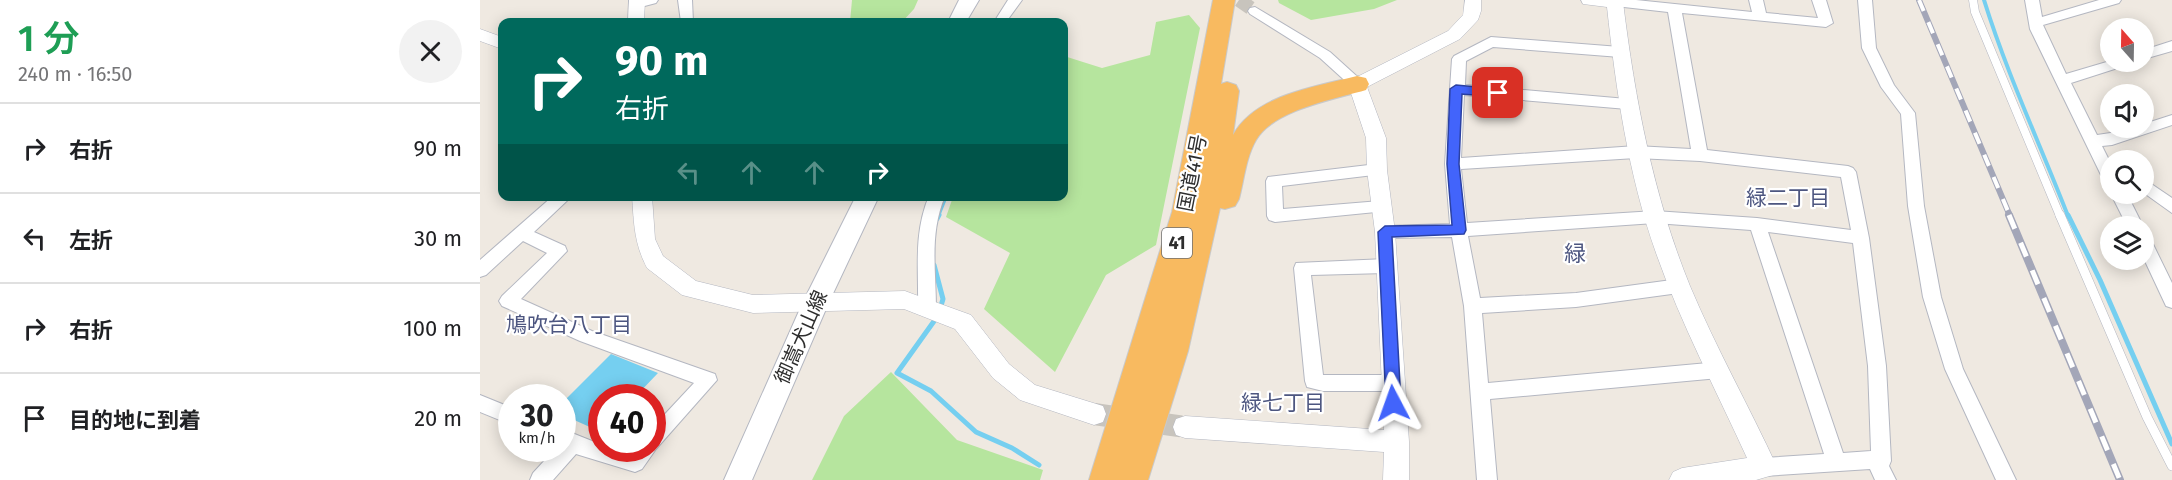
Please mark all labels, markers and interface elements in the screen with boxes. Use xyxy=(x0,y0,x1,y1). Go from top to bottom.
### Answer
text: 1 分 xyxy=(18,17,79,61)
north arrow xyxy=(2100,18,2154,72)
map controls xyxy=(2100,18,2154,270)
button: close xyxy=(399,20,462,83)
text: 90 m xyxy=(615,36,709,86)
icon: right xyxy=(516,42,594,120)
text: 240 m · 16:50 xyxy=(18,62,132,86)
pin xyxy=(1472,67,1523,118)
icon: arrive xyxy=(1481,76,1514,109)
button: sound xyxy=(2100,84,2154,138)
text: 右折 xyxy=(615,93,669,125)
icon: right xyxy=(18,132,51,165)
street label: 国道41号 xyxy=(1173,132,1211,214)
text: 90 m xyxy=(413,135,462,162)
text: 右折 xyxy=(69,137,113,164)
button: search xyxy=(2100,150,2154,204)
icon: left xyxy=(672,156,705,189)
icon: ahead xyxy=(735,156,768,189)
icon: ahead xyxy=(798,156,831,189)
icon: right xyxy=(861,156,894,189)
district label: 緑二丁目 xyxy=(1746,185,1830,211)
button: layers xyxy=(2100,216,2154,270)
icon: left xyxy=(18,222,51,255)
text: 30 m xyxy=(414,225,462,252)
text: 左折 xyxy=(69,227,113,254)
road number: 41 xyxy=(1162,228,1192,258)
district label: 緑 xyxy=(1564,240,1586,267)
street label: 御嵩犬山線 xyxy=(770,286,832,388)
icon: right xyxy=(18,312,51,345)
district label: 鳩吹台八丁目 xyxy=(506,312,632,338)
text: 100 m xyxy=(403,315,462,342)
text: 右折 xyxy=(69,317,113,344)
position arrow xyxy=(1361,371,1425,435)
speed limit sign: 40 xyxy=(588,384,666,462)
district label: 緑七丁目 xyxy=(1241,390,1325,416)
text: 30 xyxy=(520,398,554,434)
icon: arrive xyxy=(18,402,51,435)
text: 20 m xyxy=(414,405,462,432)
text: 目的地に到着 xyxy=(69,407,201,434)
text: km/h xyxy=(518,429,556,447)

